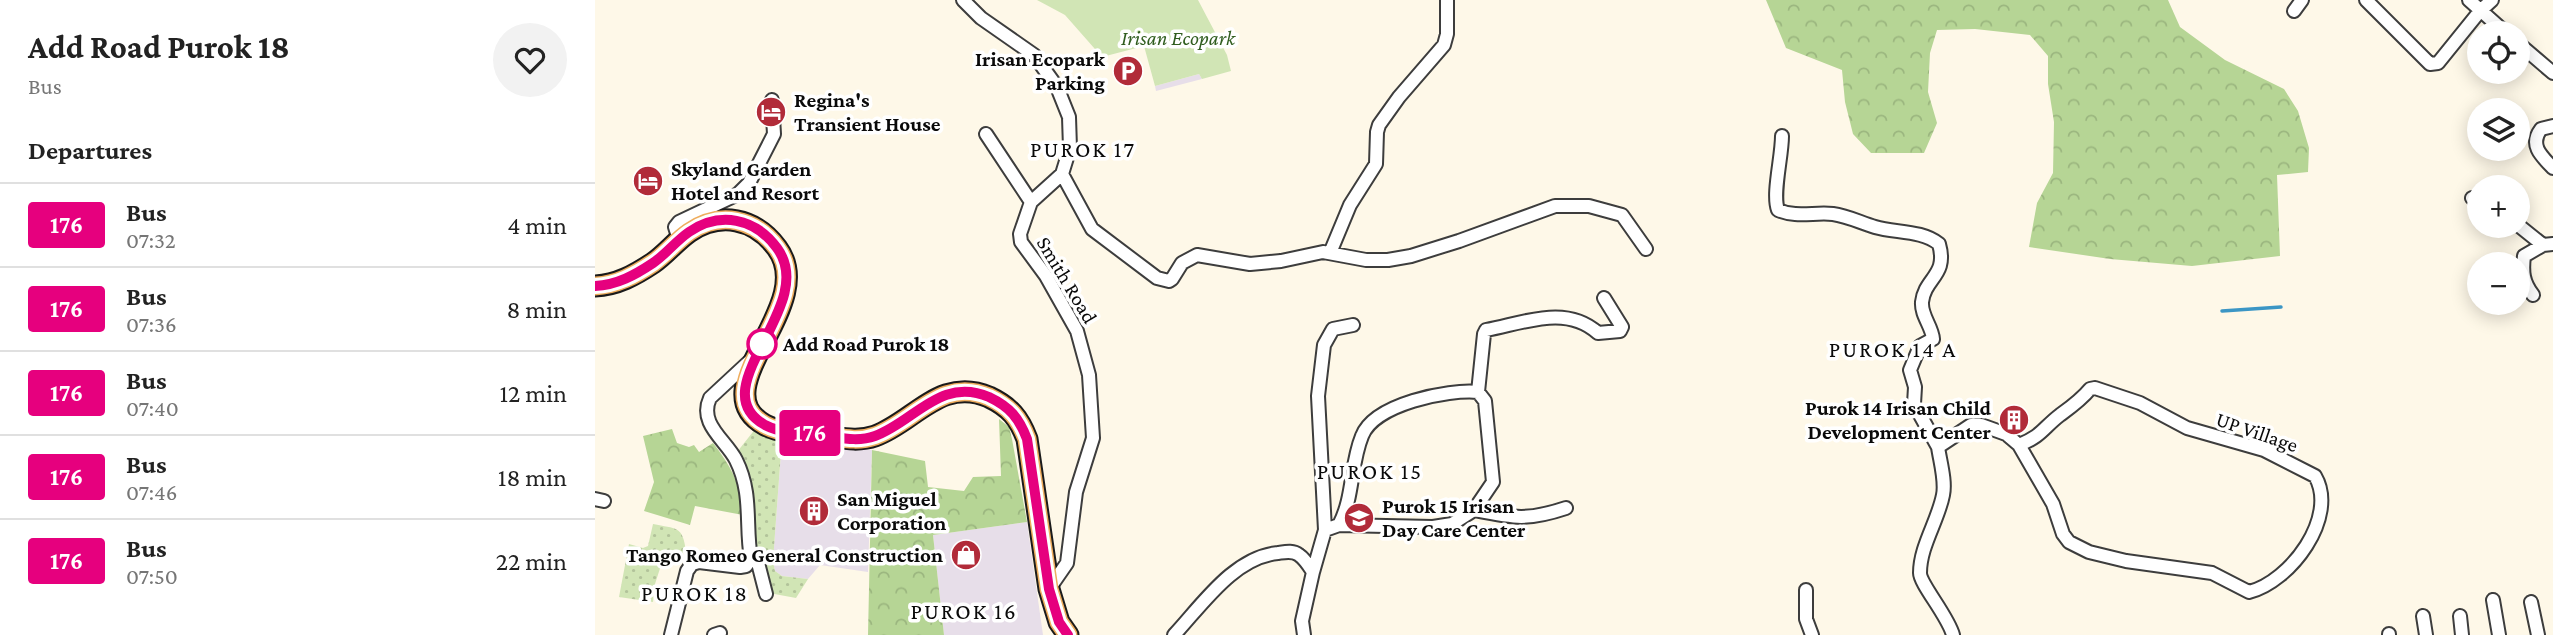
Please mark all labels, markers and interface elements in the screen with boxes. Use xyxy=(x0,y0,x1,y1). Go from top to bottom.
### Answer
map controls xyxy=(2467,21,2530,315)
button: locate xyxy=(2467,21,2530,84)
button: heart xyxy=(493,23,567,97)
park label: Irisan Ecopark xyxy=(1121,26,1236,50)
text: Add Road Purok 18 xyxy=(28,28,290,65)
place label: Irisan Ecopark Parking xyxy=(975,47,1106,95)
parking icon: Irisan Ecopark Parking xyxy=(1111,54,1145,88)
text: Bus xyxy=(28,73,62,99)
place label: Regina's Transient House xyxy=(794,88,941,136)
hotel icon: Regina's Transient House xyxy=(754,95,788,129)
button: layers xyxy=(2467,98,2530,161)
text: Departures xyxy=(28,136,152,165)
district label: PUROK 17 xyxy=(1030,136,1136,162)
place label: Skyland Garden Hotel and Resort xyxy=(671,157,819,205)
hotel icon: Skyland Garden Hotel and Resort xyxy=(631,164,665,198)
button: + xyxy=(2467,175,2530,238)
text: Bus xyxy=(126,198,167,227)
text: 176 xyxy=(50,211,83,238)
text: 4 min xyxy=(507,211,567,240)
text: 07:32 xyxy=(126,227,176,253)
street label: Smith Road xyxy=(1032,232,1102,328)
button: − xyxy=(2467,252,2530,315)
text: Bus xyxy=(126,282,167,311)
text: 176 xyxy=(50,295,83,322)
text: 8 min xyxy=(506,295,567,324)
text: 07:36 xyxy=(126,311,177,337)
marker: Add Road Purok 18 xyxy=(747,329,777,359)
place label: Add Road Purok 18 xyxy=(782,332,950,356)
district label: PUROK 14 A xyxy=(1829,336,1957,362)
text: Bus xyxy=(126,366,167,395)
text: 176 xyxy=(50,379,83,406)
text: 12 min xyxy=(499,379,567,408)
text: 07:40 xyxy=(126,395,179,421)
place label: Purok 14 Irisan Child Development Center xyxy=(1805,396,1992,444)
building icon: Purok 14 Irisan Child Development Center xyxy=(1997,403,2031,437)
street label: UP Village xyxy=(2213,407,2301,457)
line badge: 176 xyxy=(770,410,850,456)
text: 176 xyxy=(793,419,827,446)
text: Bus xyxy=(126,450,167,479)
district label: PUROK 15 xyxy=(1317,458,1423,484)
text: 176 xyxy=(50,463,83,490)
text: 18 min xyxy=(498,463,567,492)
text: 07:46 xyxy=(126,479,177,505)
place label: San Miguel Corporation xyxy=(837,487,946,535)
building icon: San Miguel Corporation xyxy=(797,494,831,528)
place label: Purok 15 Irisan Day Care Center xyxy=(1382,494,1526,542)
school or university icon: Purok 15 Irisan Day Care Center xyxy=(1342,501,1376,535)
text: Bus xyxy=(126,534,167,563)
shop icon: Tango Romeo General Construction xyxy=(949,538,983,572)
place label: Tango Romeo General Construction xyxy=(626,543,943,567)
text: 176 xyxy=(50,547,83,574)
text: 22 min xyxy=(496,547,567,576)
text: 07:50 xyxy=(126,563,178,589)
district label: PUROK 18 xyxy=(641,580,749,606)
district label: PUROK 16 xyxy=(910,598,1018,624)

